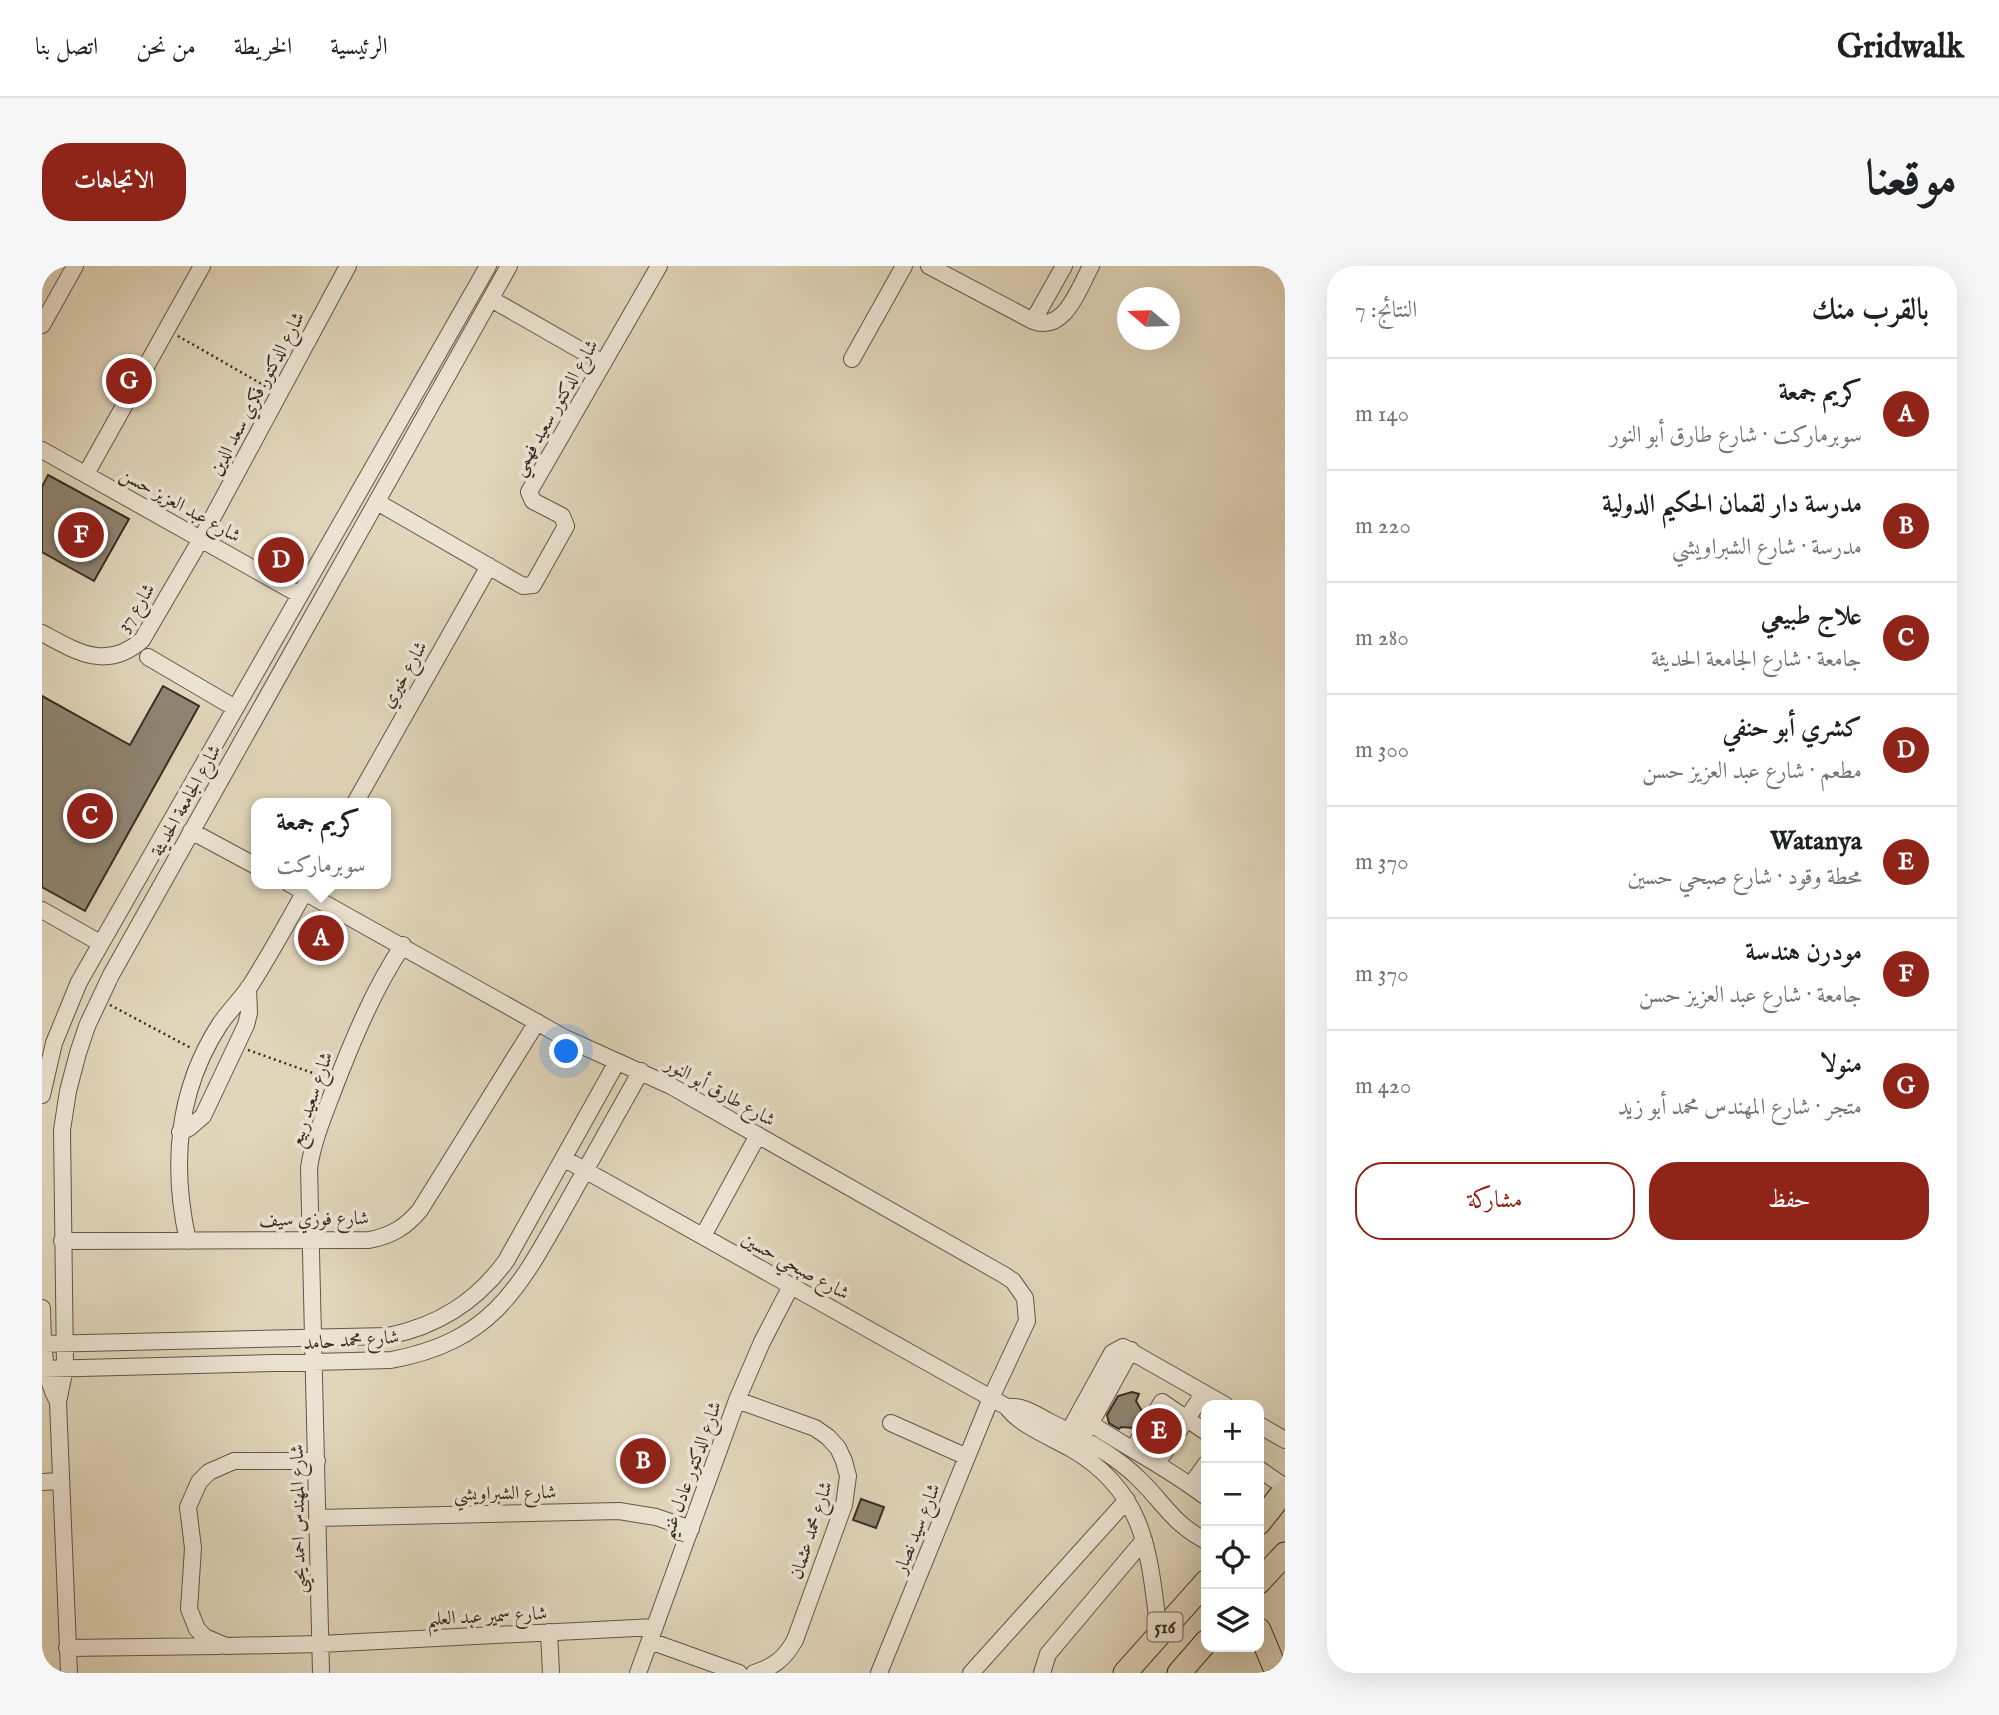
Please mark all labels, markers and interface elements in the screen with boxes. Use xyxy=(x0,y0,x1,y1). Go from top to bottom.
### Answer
text: Gridwalk xyxy=(1837,27,1964,69)
text: اتصل بنا xyxy=(35,32,98,63)
text: من نحن xyxy=(136,32,196,63)
text: الخريطة xyxy=(234,32,292,63)
text: الرئيسية xyxy=(330,32,388,63)
button: الاتجاهات xyxy=(42,143,186,221)
text: موقعنا xyxy=(1865,150,1957,212)
north arrow xyxy=(1117,287,1180,350)
text: بالقرب منك xyxy=(1812,292,1929,330)
text: النتائج: 7 xyxy=(1355,296,1417,325)
street label: شارع الدكتور فكري سعد الدين xyxy=(204,308,313,481)
street label: شارع الدكتور سعيد فهمي xyxy=(507,336,609,483)
pin: G xyxy=(106,355,152,407)
text: كريم جمعة xyxy=(1778,376,1862,409)
text: 140 m xyxy=(1355,400,1409,429)
text: A xyxy=(1898,400,1914,429)
text: سوبرماركت · شارع طارق أبو النور xyxy=(1610,421,1862,450)
street label: شارع عبد العزيز حسن xyxy=(114,463,245,551)
text: مدرسة دار لقمان الحكيم الدولية xyxy=(1602,488,1862,521)
pin: F xyxy=(58,509,104,561)
text: 220 m xyxy=(1355,512,1411,541)
text: B xyxy=(1898,512,1914,541)
text: مدرسة · شارع الشبراويشي xyxy=(1672,533,1862,562)
pin: D xyxy=(258,534,304,586)
street label: شارع 37 xyxy=(112,579,163,638)
text: علاج طبيعي xyxy=(1761,600,1862,633)
text: 280 m xyxy=(1355,624,1409,653)
text: C xyxy=(1898,624,1914,653)
street label: شارع خيري xyxy=(376,637,435,714)
text: جامعة · شارع الجامعة الحديثة xyxy=(1651,645,1862,674)
text: كشري أبو حنفي xyxy=(1723,712,1862,745)
text: 300 m xyxy=(1355,736,1409,765)
text: D xyxy=(1897,736,1915,765)
street label: شارع الجامعة الحديثة xyxy=(146,741,229,862)
text: مطعم · شارع عبد العزيز حسن xyxy=(1642,757,1862,786)
pin: C xyxy=(67,790,113,842)
popup xyxy=(251,798,391,889)
text: كريم جمعة xyxy=(276,806,360,839)
text: Watanya xyxy=(1770,825,1862,858)
text: 370 m xyxy=(1355,848,1408,877)
text: E xyxy=(1898,848,1914,877)
text: سوبرماركت xyxy=(276,851,366,880)
text: محطة وقود · شارع صبحي حسين xyxy=(1628,863,1862,892)
pin: A xyxy=(298,912,344,964)
text: مودرن هندسة xyxy=(1745,936,1862,969)
text: 370 m xyxy=(1355,960,1408,989)
text: F xyxy=(1899,960,1913,989)
text: جامعة · شارع عبد العزيز حسن xyxy=(1639,981,1862,1010)
your location xyxy=(549,1034,583,1068)
text: منولا xyxy=(1820,1048,1862,1081)
street label: شارع سعيد ربيع xyxy=(284,1049,343,1152)
street label: شارع طارق أبو النور xyxy=(658,1050,780,1135)
text: 420 m xyxy=(1355,1072,1411,1101)
text: G xyxy=(1897,1072,1915,1101)
text: متجر · شارع المهندس محمد أبو زيد xyxy=(1618,1093,1862,1122)
button: مشاركة xyxy=(1355,1162,1635,1240)
button: حفظ xyxy=(1649,1162,1929,1240)
street label: شارع فوزي سيف xyxy=(259,1207,369,1235)
street label: شارع صبحي حسين xyxy=(735,1227,853,1311)
street label: شارع محمد حامد xyxy=(302,1326,400,1358)
street label: شارع الدكتور عادل غنيم xyxy=(656,1398,734,1545)
map controls xyxy=(1201,1400,1264,1652)
button: + xyxy=(1201,1400,1264,1463)
pin: E xyxy=(1136,1405,1182,1457)
pin: B xyxy=(620,1435,666,1487)
street label: شارع المهندس احمد يحيى xyxy=(286,1444,315,1594)
button: − xyxy=(1201,1463,1264,1526)
street label: شارع محمد عثمان xyxy=(785,1478,841,1583)
street label: شارع سيد نصار xyxy=(888,1480,949,1580)
street label: شارع الشبراويشي xyxy=(453,1481,557,1511)
button: locate xyxy=(1201,1526,1264,1589)
button: layers xyxy=(1201,1589,1264,1652)
street label: شارع سمير عبد العليم xyxy=(426,1602,548,1638)
road number: 516 xyxy=(1148,1612,1182,1642)

